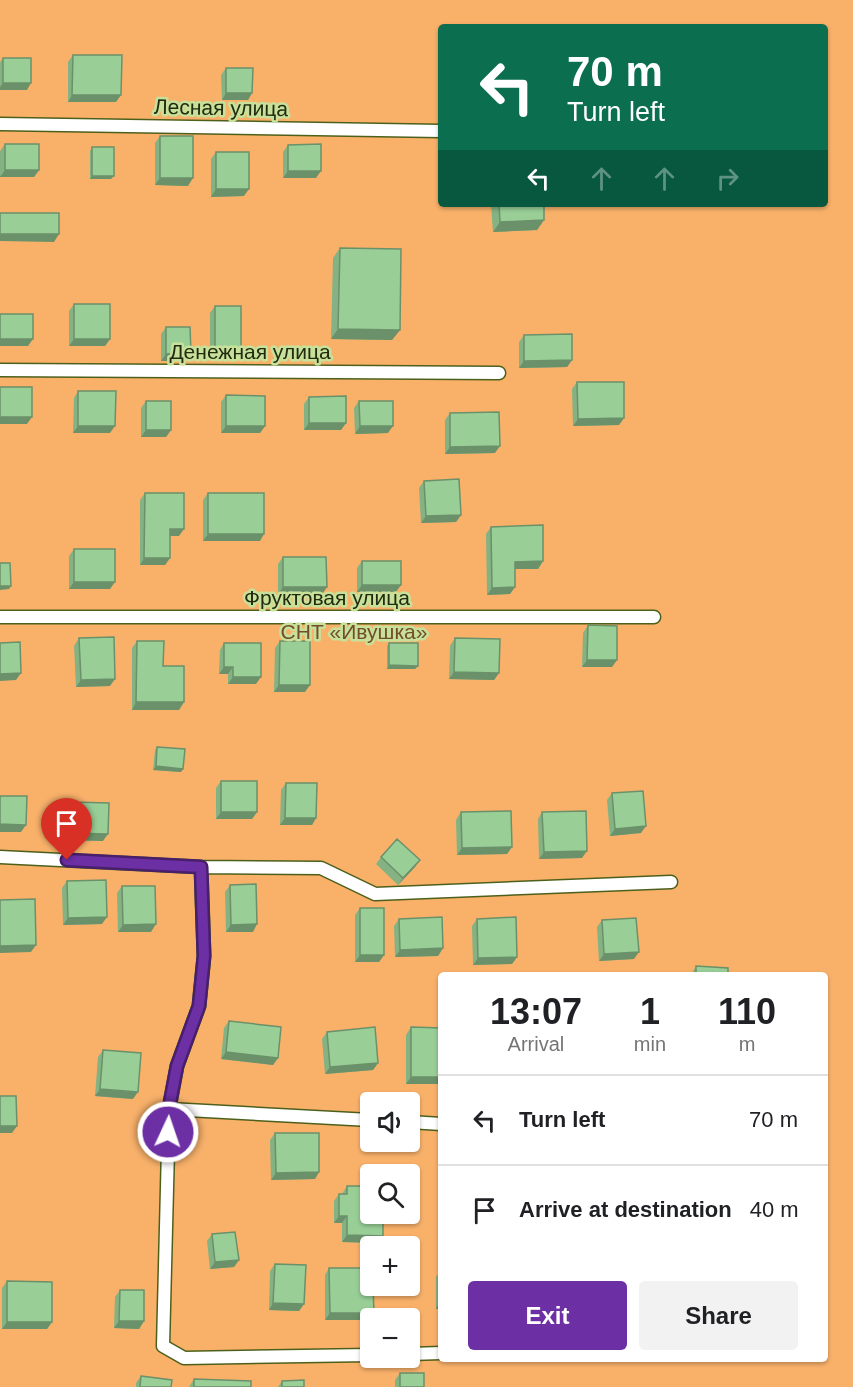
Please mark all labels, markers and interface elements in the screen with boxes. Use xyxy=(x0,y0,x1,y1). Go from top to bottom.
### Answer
icon: left xyxy=(468,48,546,126)
text: 70 m xyxy=(567,48,663,95)
street label: Лесная улица xyxy=(154,95,289,120)
text: Turn left xyxy=(567,97,665,127)
icon: left xyxy=(522,162,555,195)
icon: ahead xyxy=(585,162,618,195)
icon: ahead xyxy=(648,162,681,195)
icon: right xyxy=(711,162,744,195)
street label: Денежная улица xyxy=(169,340,331,363)
street label: Фруктовая улица xyxy=(244,586,410,609)
park label: СНТ «Ивушка» xyxy=(281,620,427,643)
pin xyxy=(41,798,92,860)
icon: arrive xyxy=(50,807,83,840)
text: 13:07 xyxy=(490,991,582,1032)
text: 1 xyxy=(640,991,660,1032)
text: 110 xyxy=(718,991,776,1032)
text: Arrival xyxy=(508,1033,564,1055)
text: min xyxy=(634,1033,666,1055)
text: m xyxy=(739,1033,755,1055)
map controls xyxy=(360,1092,420,1368)
button: sound xyxy=(360,1092,420,1152)
position arrow xyxy=(136,1100,200,1164)
icon: left xyxy=(468,1104,501,1137)
text: Turn left xyxy=(519,1107,605,1132)
text: 70 m xyxy=(749,1107,798,1132)
button: search xyxy=(360,1164,420,1224)
icon: arrive xyxy=(468,1194,501,1227)
text: Arrive at destination xyxy=(519,1197,732,1222)
text: 40 m xyxy=(750,1197,799,1222)
button: + xyxy=(360,1236,420,1296)
button: Exit xyxy=(468,1281,627,1350)
button: Share xyxy=(639,1281,798,1350)
button: − xyxy=(360,1308,420,1368)

